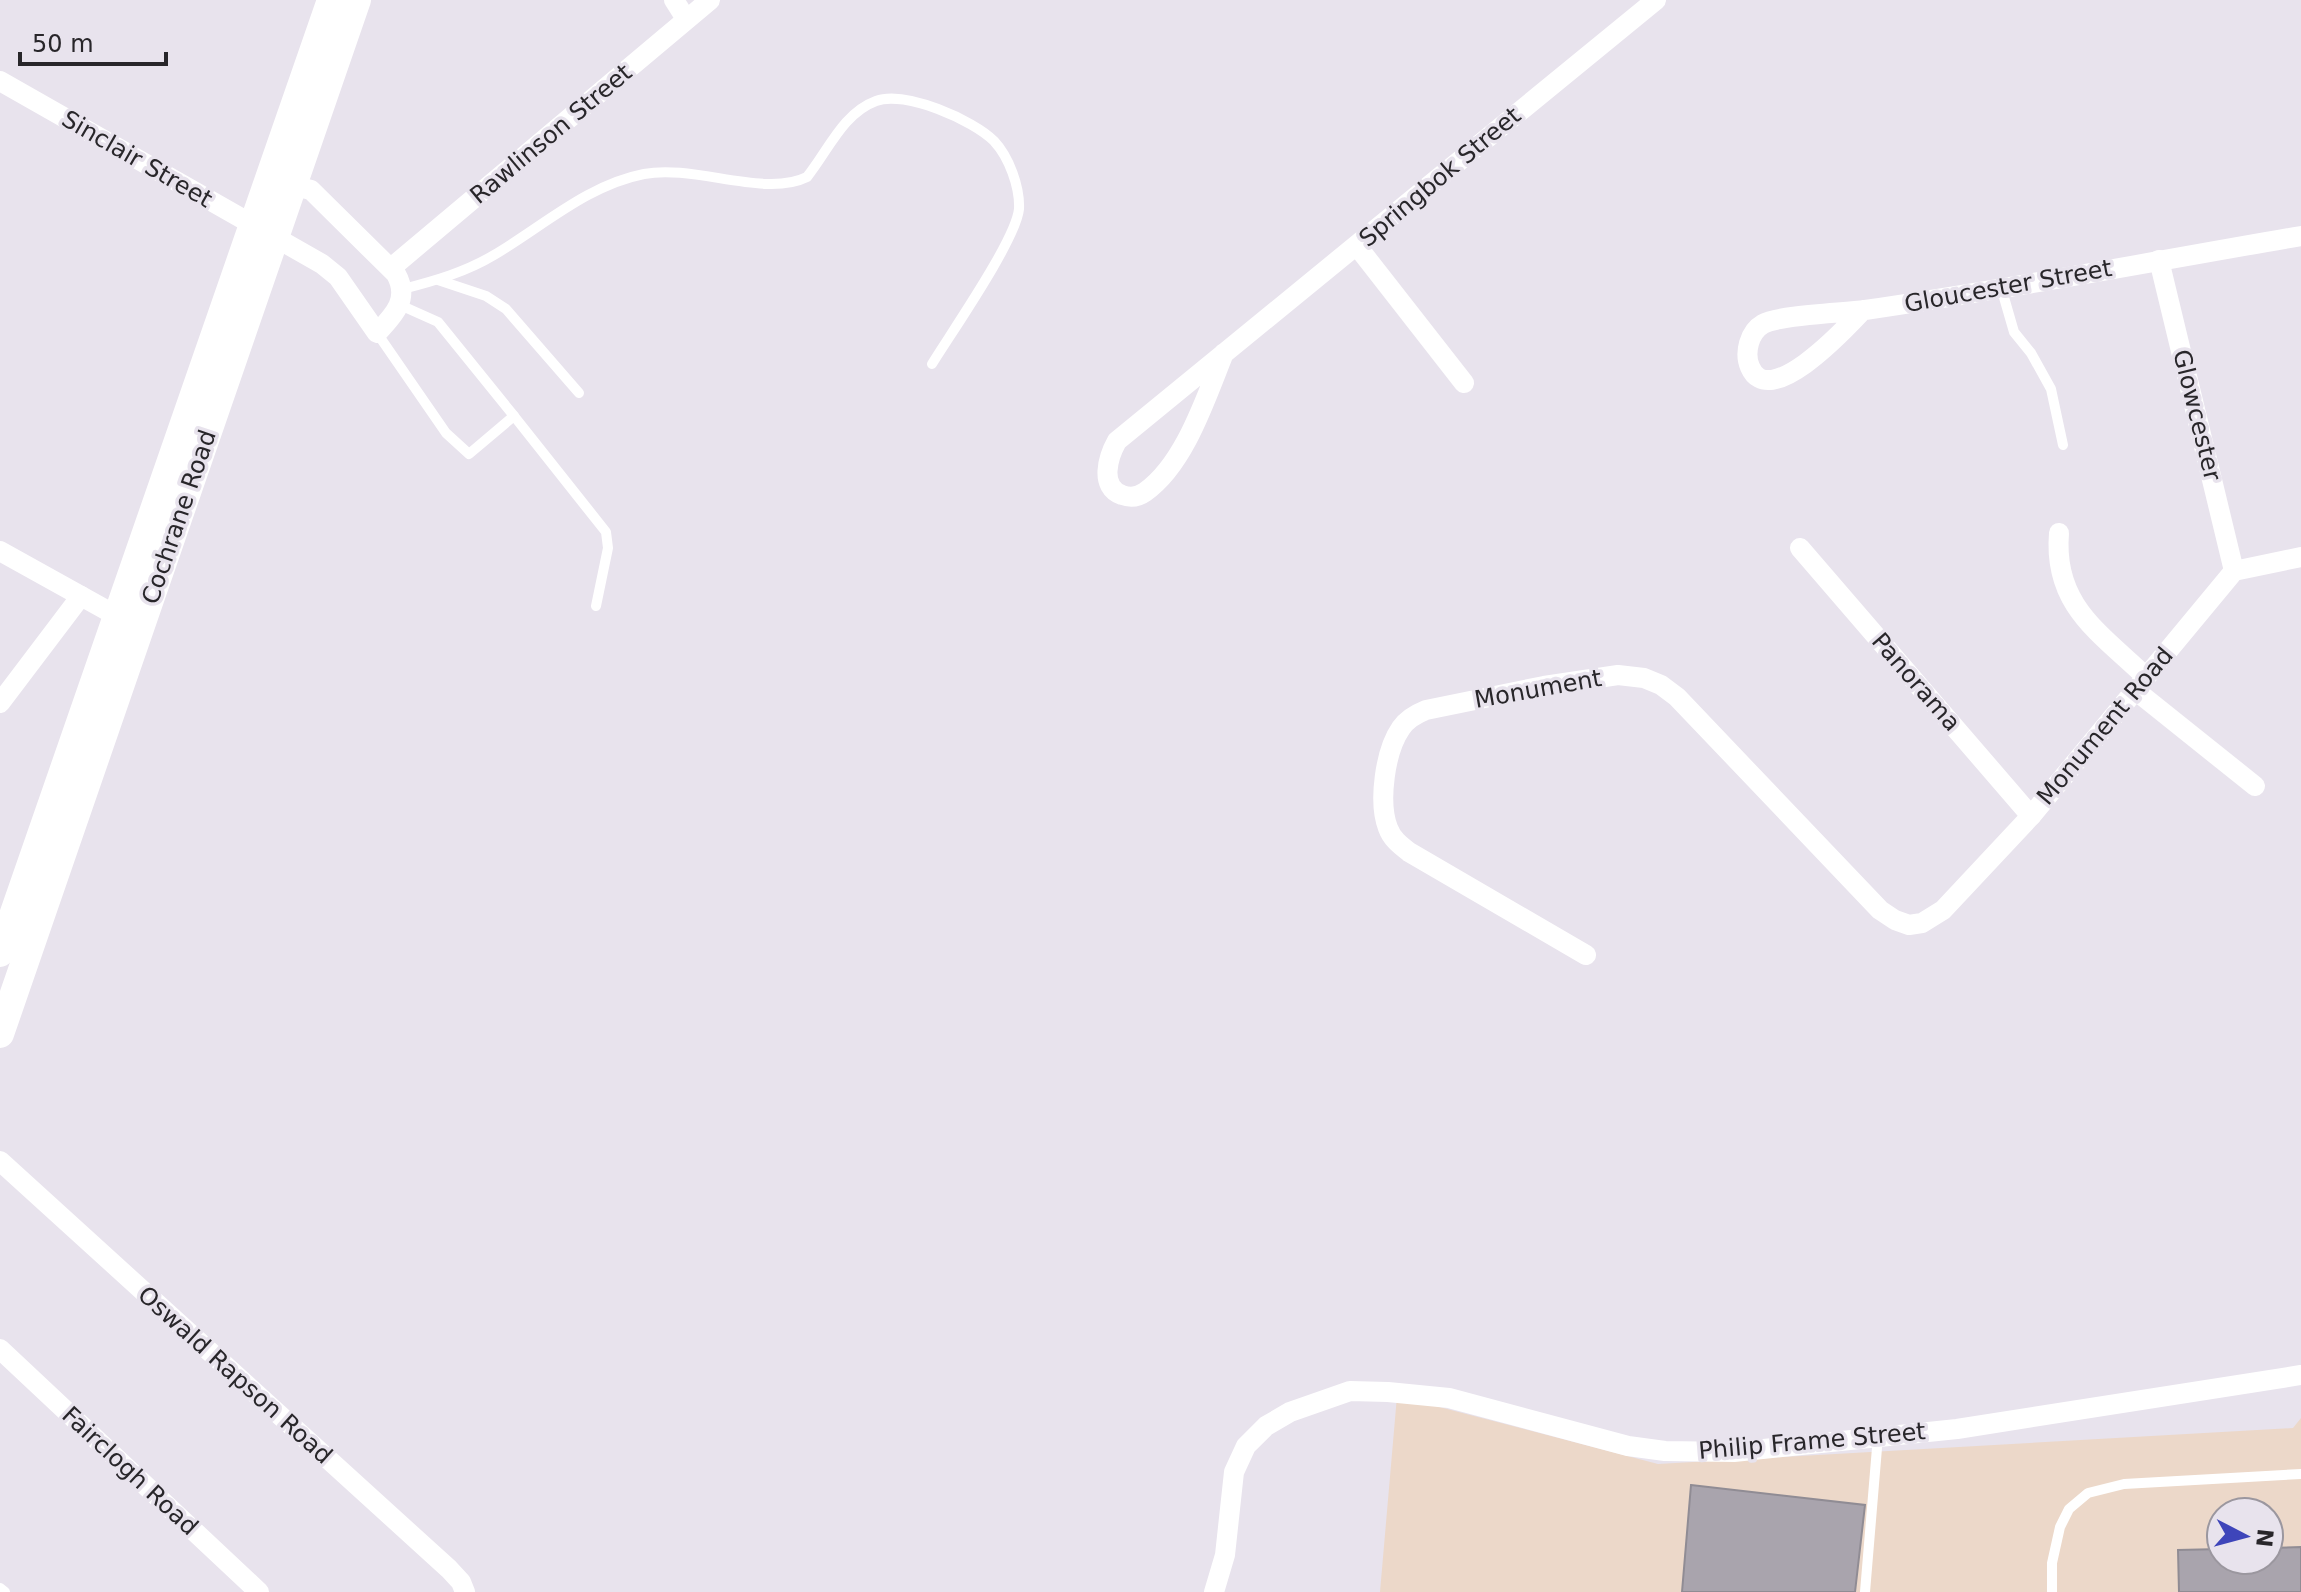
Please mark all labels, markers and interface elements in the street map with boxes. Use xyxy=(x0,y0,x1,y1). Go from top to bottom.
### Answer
scale bar xyxy=(20,16,166,66)
text: 50 m xyxy=(32,30,94,58)
street label: Rawlinson Street xyxy=(465,58,637,210)
street label: Springbok Street xyxy=(1354,101,1526,253)
street label: Sinclair Street xyxy=(57,105,217,213)
street label: Gloucester Street xyxy=(1902,254,2114,318)
street label: Glowcester xyxy=(2167,347,2227,484)
street label: Cochrane Road xyxy=(136,426,222,608)
street label: Panorama xyxy=(1866,627,1966,737)
street label: Monument Road xyxy=(2031,642,2179,810)
street label: Monument xyxy=(1472,664,1604,714)
street label: Oswald Rapson Road xyxy=(132,1280,338,1470)
street label: Fairclogh Road xyxy=(56,1401,204,1541)
street label: Philip Frame Street xyxy=(1697,1417,1927,1465)
north arrow xyxy=(2205,1496,2285,1576)
text: N xyxy=(2251,1528,2278,1549)

